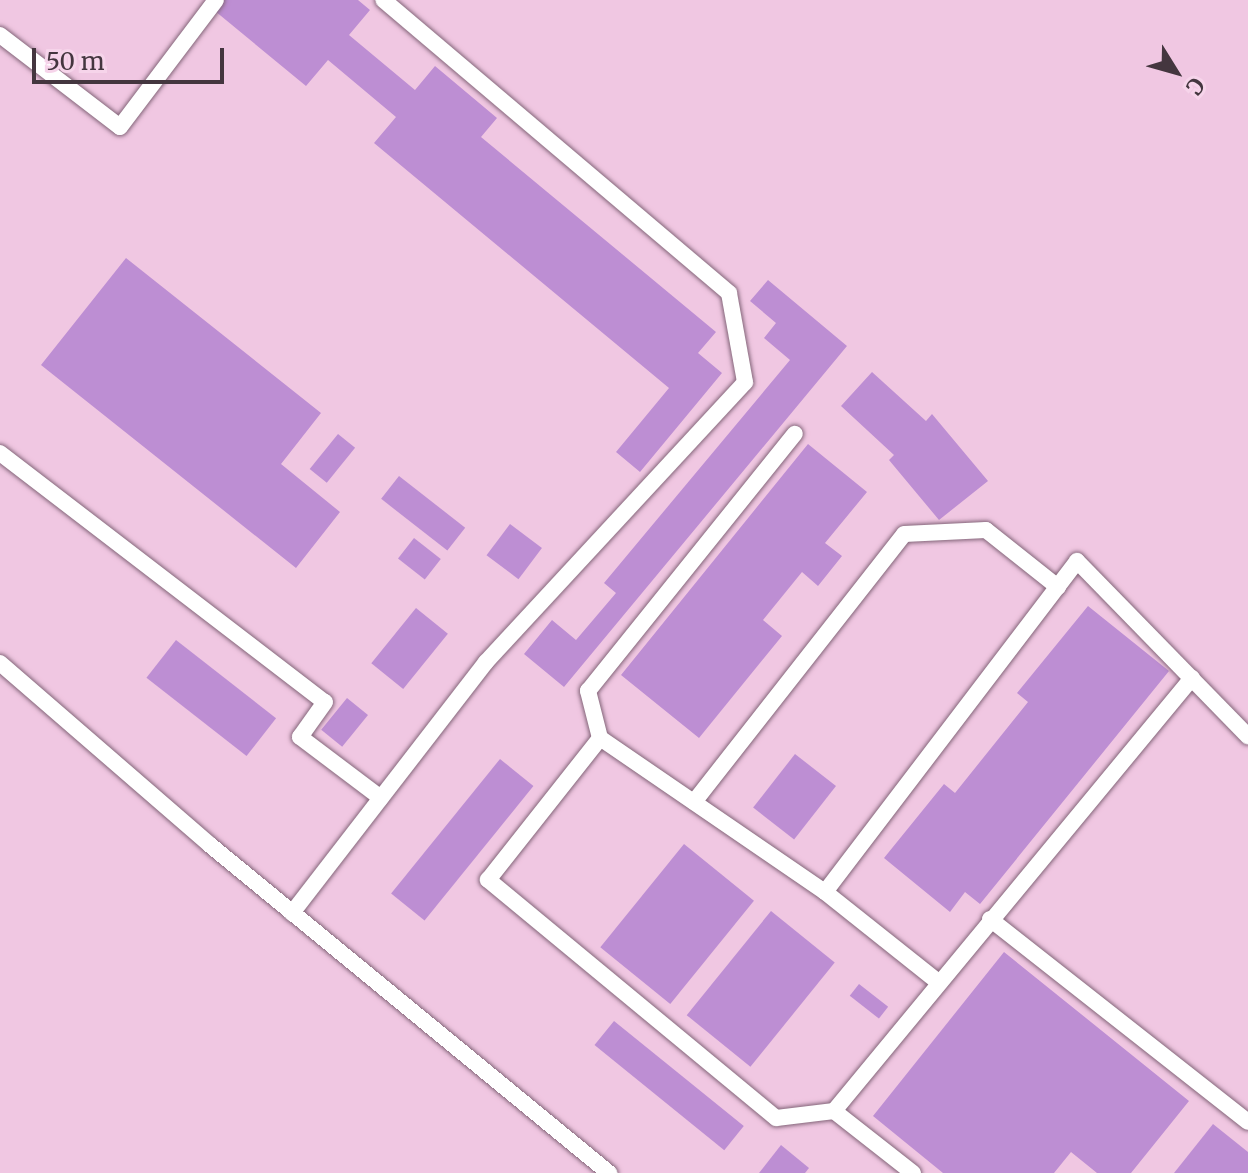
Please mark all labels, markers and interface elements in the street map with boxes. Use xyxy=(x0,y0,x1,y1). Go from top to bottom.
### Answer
scale bar xyxy=(36,32,228,82)
north arrow xyxy=(1136,32,1216,112)
text: 50 m xyxy=(46,46,105,77)
text: С xyxy=(1180,72,1211,101)

